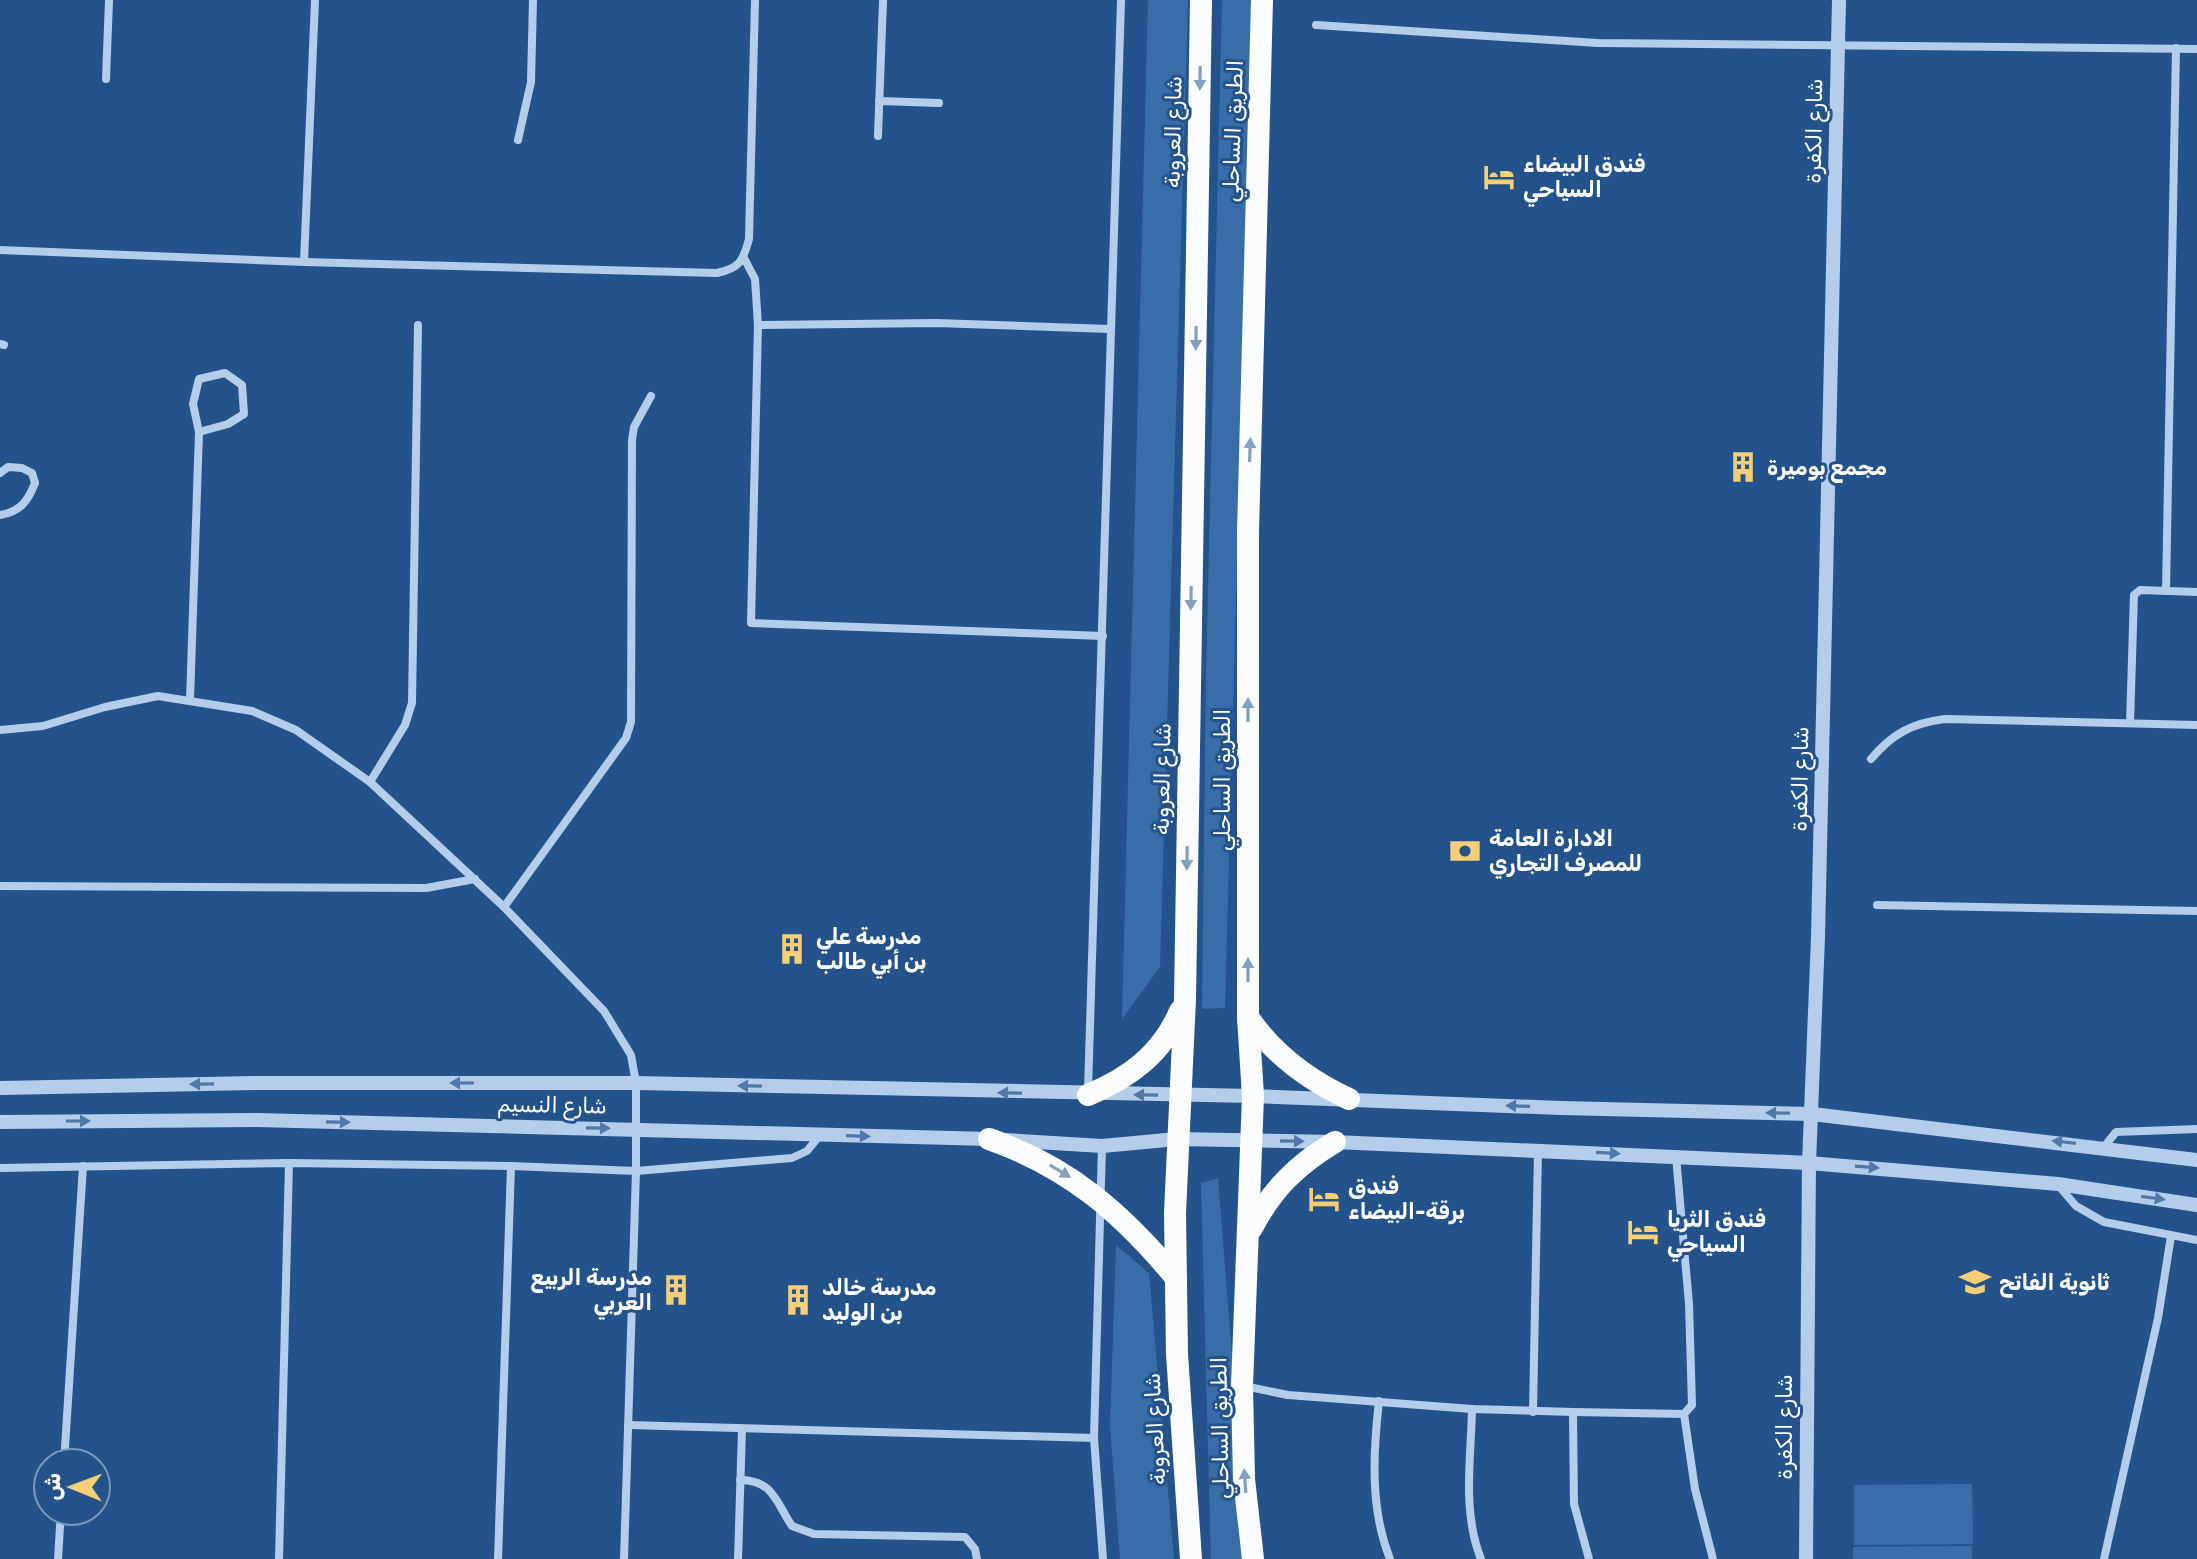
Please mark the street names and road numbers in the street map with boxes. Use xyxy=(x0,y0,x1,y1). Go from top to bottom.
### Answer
street label: الطريق الساحلي xyxy=(1217,59,1252,203)
street label: شارع العروبة xyxy=(1159,76,1189,188)
street label: شارع الكفرة xyxy=(1800,78,1830,184)
street label: الطريق الساحلي xyxy=(1209,709,1239,851)
street label: شارع العروبة xyxy=(1148,723,1178,835)
street label: شارع الكفرة xyxy=(1786,726,1816,832)
street label: شارع النسيم xyxy=(497,1091,607,1121)
street label: الطريق الساحلي xyxy=(1205,1356,1238,1499)
street label: شارع العروبة xyxy=(1139,1372,1173,1486)
street label: شارع الكفرة xyxy=(1771,1374,1800,1480)

